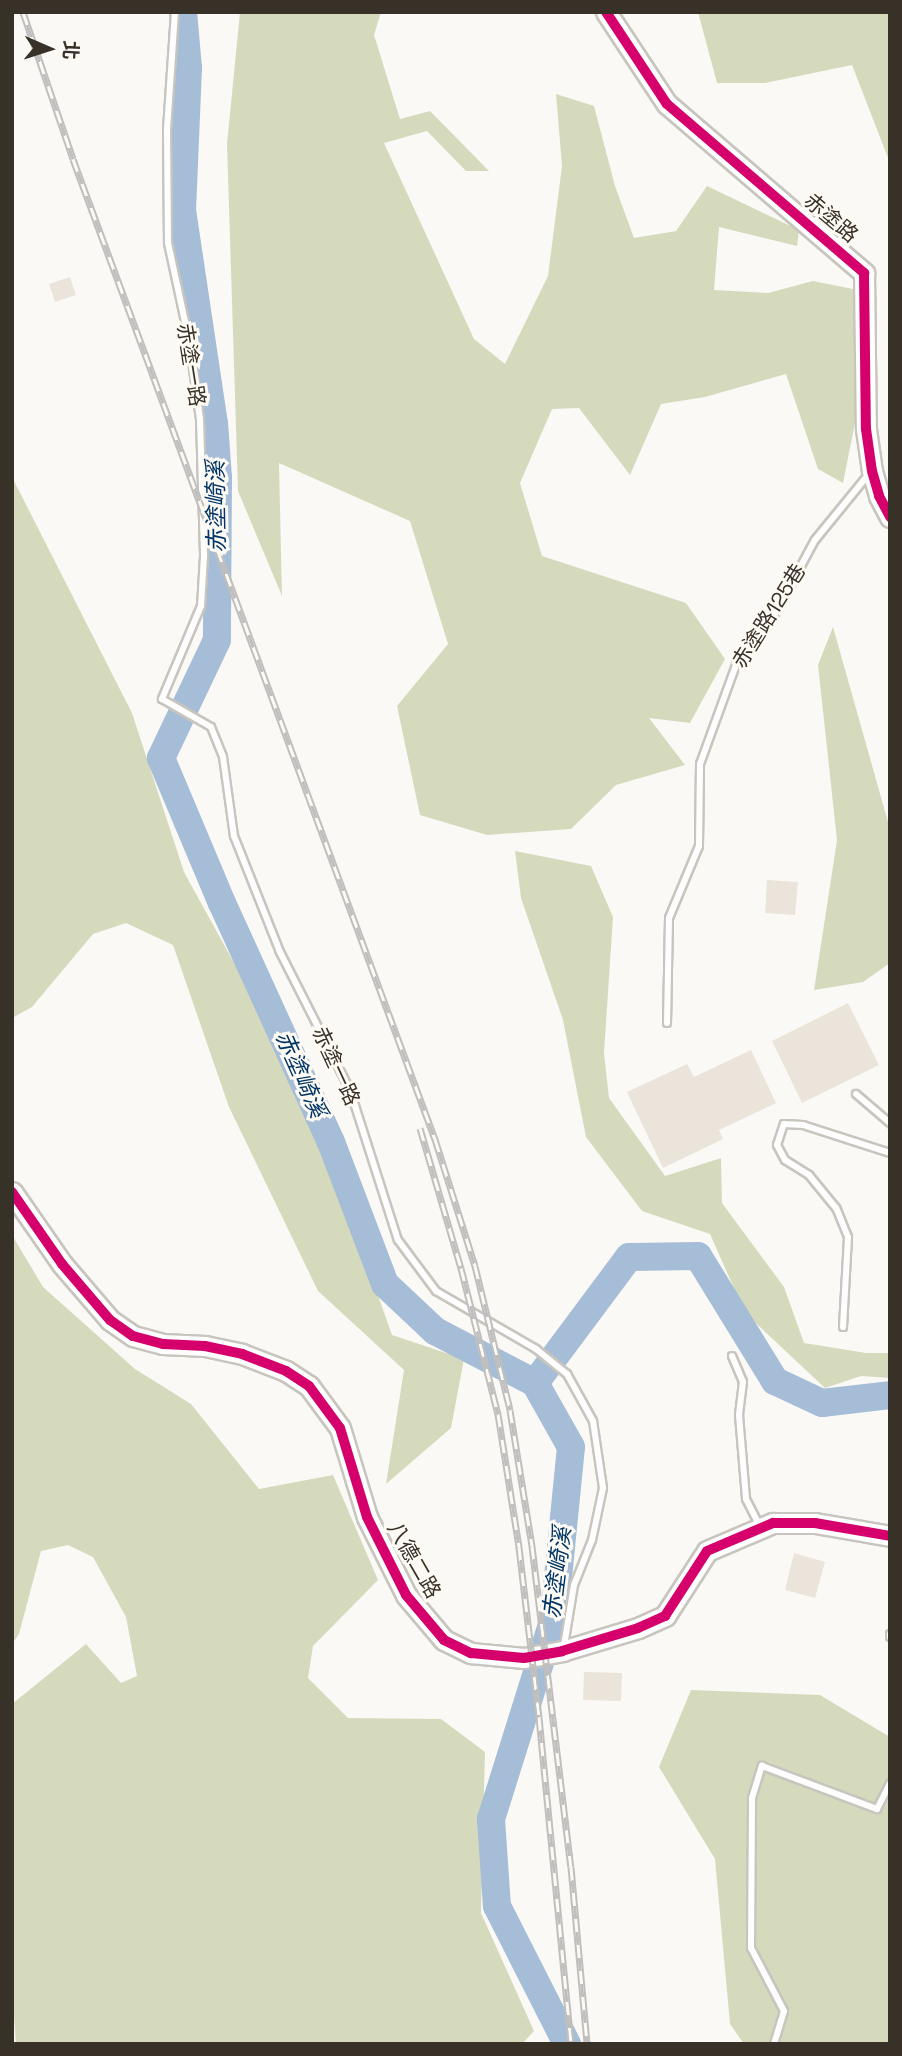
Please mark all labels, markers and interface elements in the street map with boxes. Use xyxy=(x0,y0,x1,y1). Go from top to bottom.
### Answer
north arrow xyxy=(14,14,84,84)
text: 北 xyxy=(57,40,83,60)
street label: 赤塗路 xyxy=(799,188,863,248)
street label: 赤塗一路 xyxy=(172,322,210,408)
water label: 赤塗崎溪 xyxy=(201,461,231,553)
street label: 赤塗路125巷 xyxy=(727,559,811,673)
street label: 赤塗一路 xyxy=(307,1023,365,1109)
water label: 赤塗崎溪 xyxy=(270,1026,332,1122)
street label: 八德二路 xyxy=(382,1517,446,1603)
water label: 赤塗崎溪 xyxy=(538,1526,576,1620)

